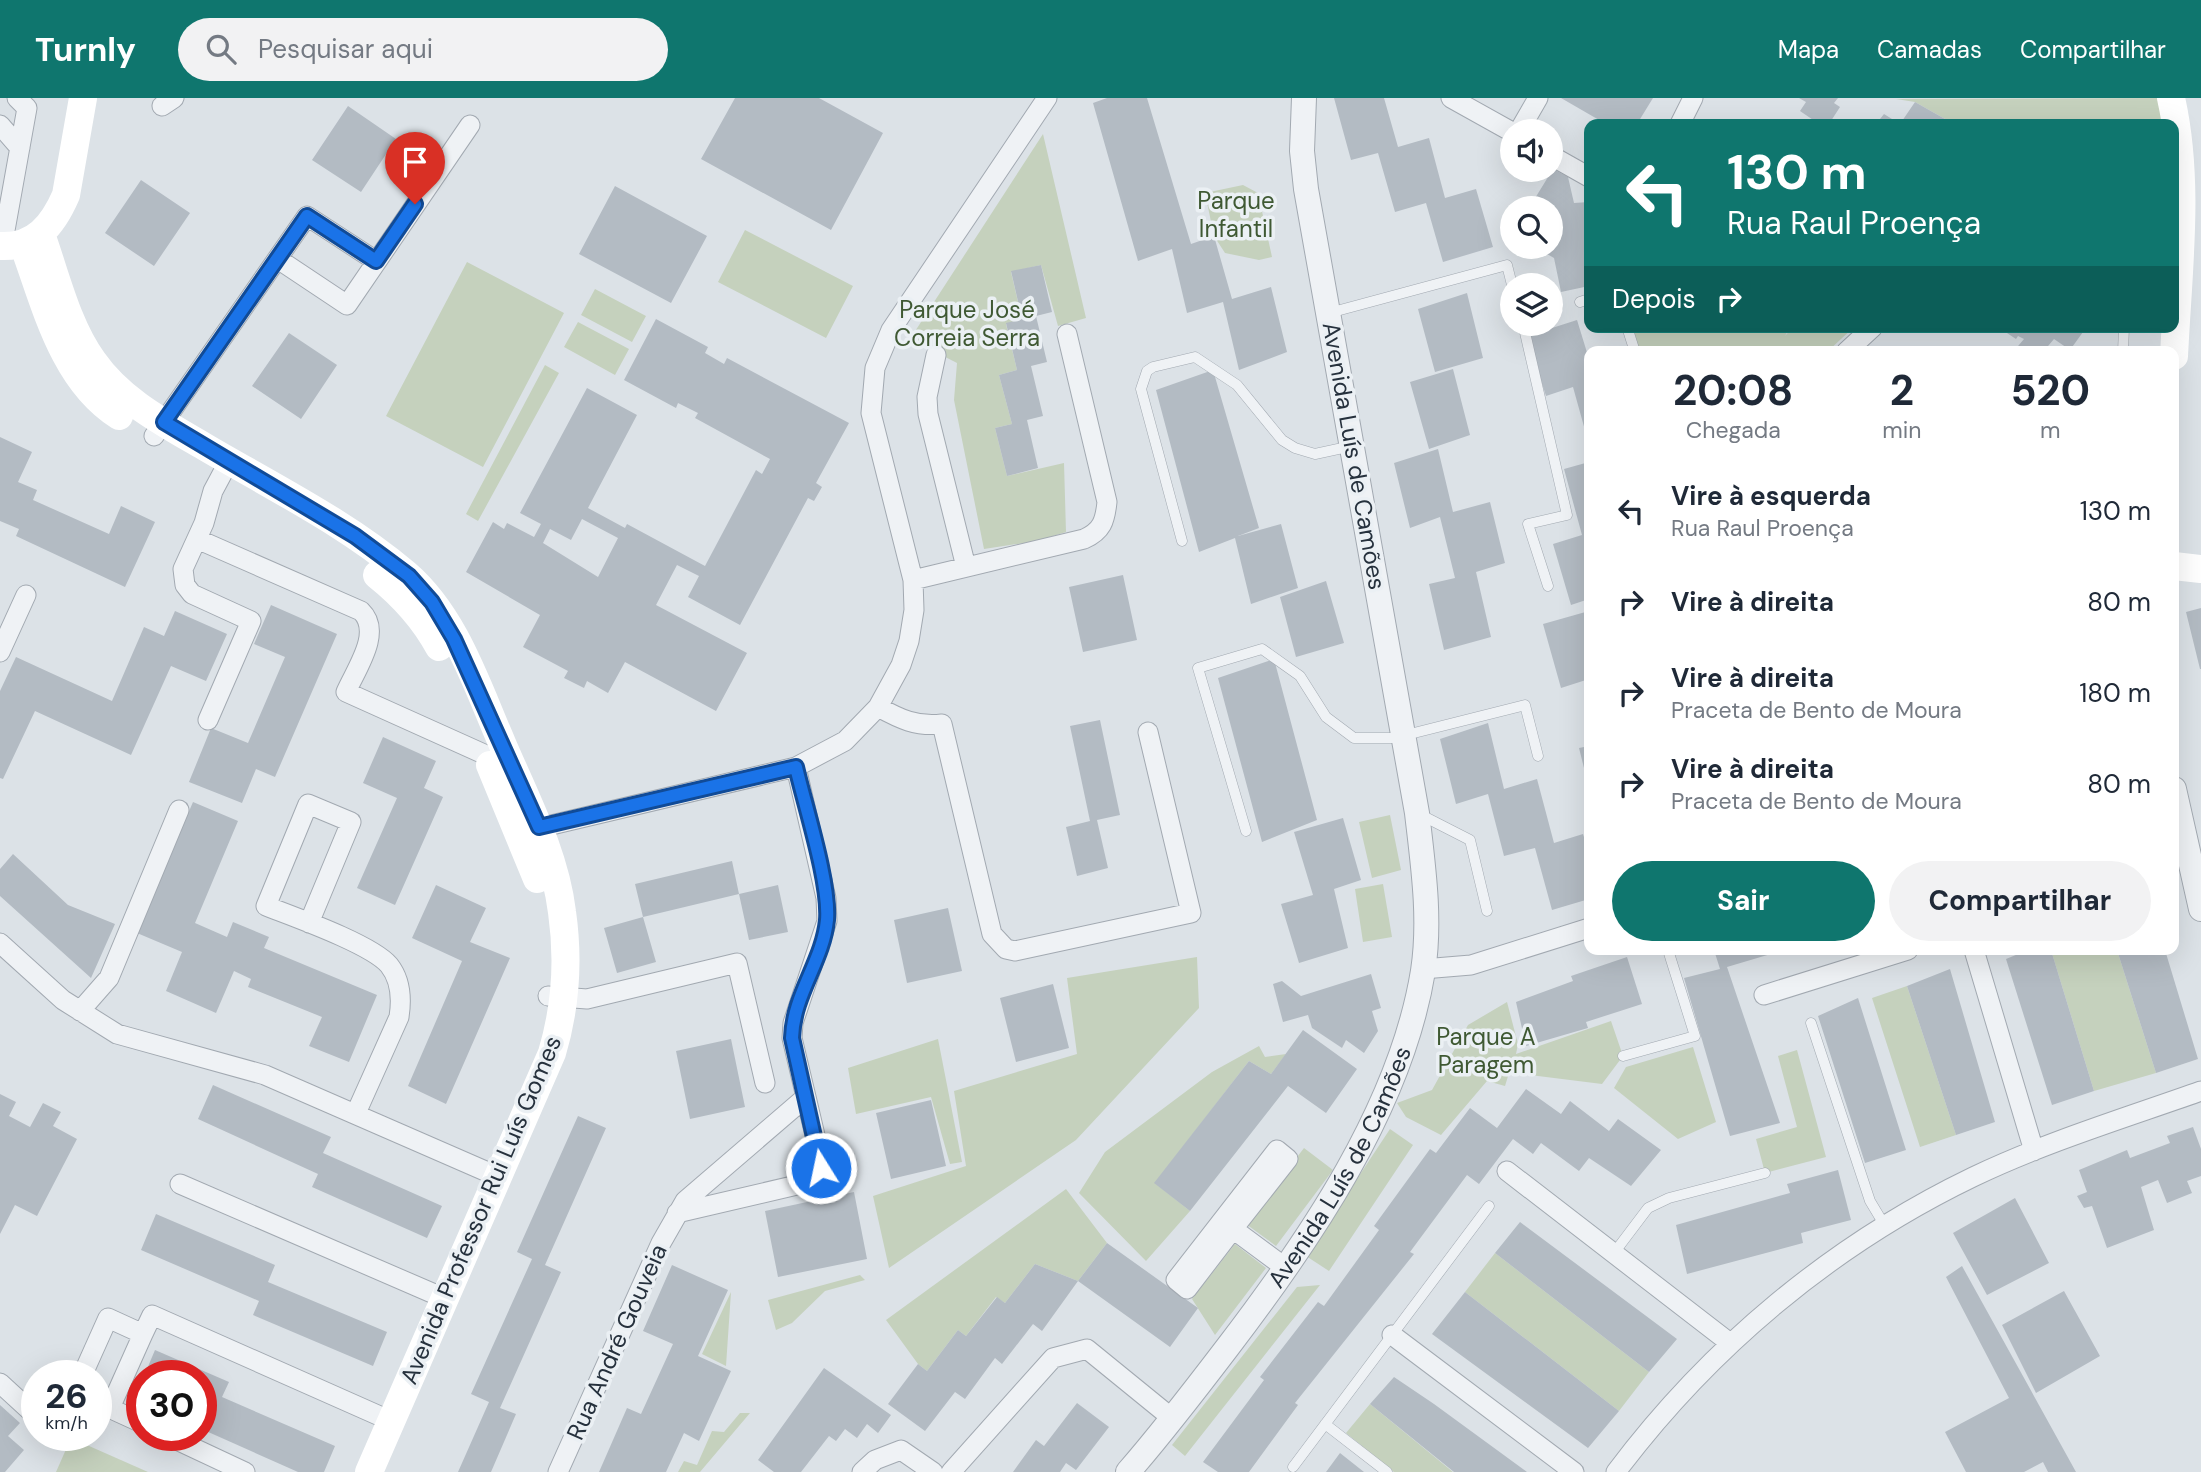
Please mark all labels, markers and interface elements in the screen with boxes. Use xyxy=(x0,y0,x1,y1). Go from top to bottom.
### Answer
search box xyxy=(178,18,668,81)
text: Turnly xyxy=(35,28,136,71)
icon: search xyxy=(202,30,240,68)
text: Pesquisar aqui xyxy=(258,32,433,66)
text: Mapa xyxy=(1778,34,1839,65)
text: Camadas xyxy=(1877,34,1982,65)
text: Compartilhar xyxy=(2020,34,2166,65)
map controls xyxy=(1500,119,1563,336)
button: sound xyxy=(1500,119,1563,182)
pin xyxy=(385,132,445,204)
text: 130 m xyxy=(1727,140,1867,204)
icon: arrive xyxy=(396,143,434,181)
icon: left xyxy=(1612,147,1703,238)
park label: Parque Infantil xyxy=(1197,185,1275,244)
button: search xyxy=(1500,196,1563,259)
text: Rua Raul Proença xyxy=(1727,202,1981,244)
button: layers xyxy=(1500,273,1563,336)
icon: right xyxy=(1710,280,1748,318)
text: Depois xyxy=(1612,282,1696,316)
park label: Parque José Correia Serra xyxy=(894,294,1040,353)
street label: Avenida Luís de Camões xyxy=(1316,320,1393,592)
text: 20:08 xyxy=(1673,363,1793,418)
text: 2 xyxy=(1890,363,1914,418)
text: 520 xyxy=(2011,363,2090,418)
text: Chegada xyxy=(1686,415,1781,445)
text: min xyxy=(1882,415,1922,445)
text: m xyxy=(2040,415,2061,445)
text: Vire à esquerda xyxy=(1671,479,1871,513)
icon: left xyxy=(1612,492,1650,530)
text: 130 m xyxy=(2080,494,2151,528)
text: Rua Raul Proença xyxy=(1671,513,1854,543)
icon: right xyxy=(1612,583,1650,621)
text: Vire à direita xyxy=(1671,585,1834,619)
text: 80 m xyxy=(2087,585,2151,619)
text: Vire à direita xyxy=(1671,661,1834,695)
icon: right xyxy=(1612,674,1650,712)
text: 180 m xyxy=(2079,676,2151,710)
text: Praceta de Bento de Moura xyxy=(1671,695,1962,725)
text: Vire à direita xyxy=(1671,752,1834,786)
icon: right xyxy=(1612,765,1650,803)
text: 80 m xyxy=(2087,767,2151,801)
text: Praceta de Bento de Moura xyxy=(1671,786,1962,816)
button: Sair xyxy=(1612,861,1875,941)
button: Compartilhar xyxy=(1889,861,2151,941)
park label: Parque A Paragem xyxy=(1436,1021,1536,1080)
street label: Avenida Professor Rui Luís Gomes xyxy=(393,1031,568,1389)
street label: Avenida Luís de Camões xyxy=(1261,1042,1418,1294)
position arrow xyxy=(784,1131,858,1205)
street label: Rua André Gouveia xyxy=(559,1239,674,1445)
speed limit sign: 30 xyxy=(126,1360,217,1451)
text: 26 xyxy=(45,1373,88,1419)
text: km/h xyxy=(45,1411,88,1435)

